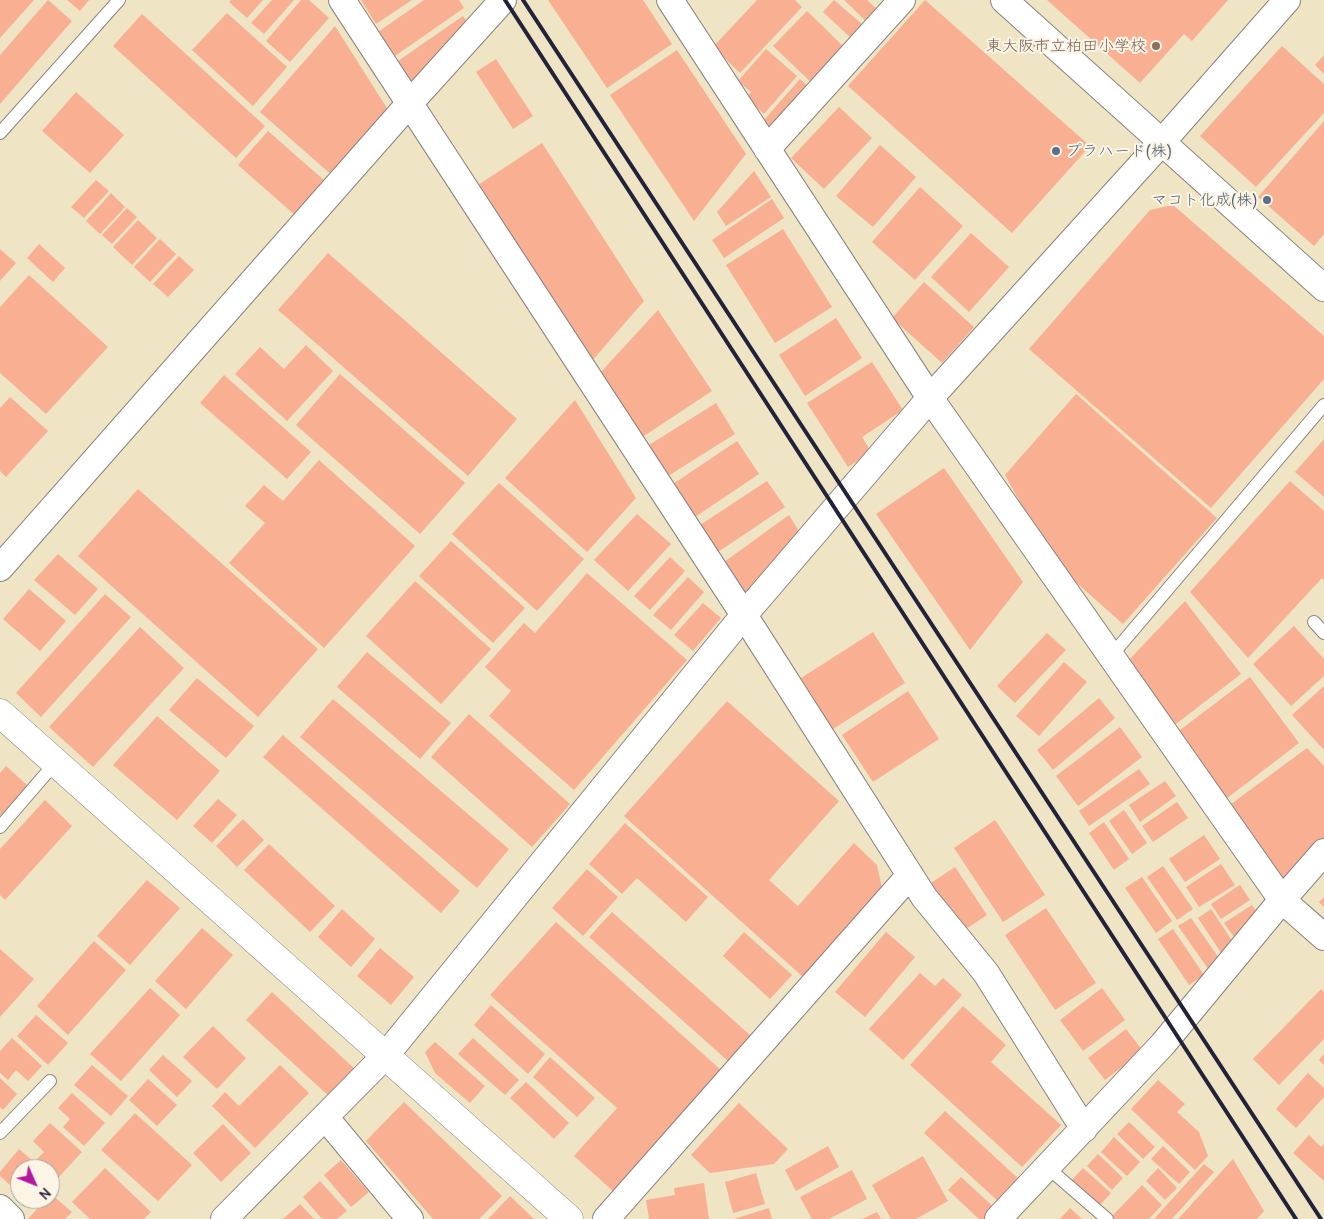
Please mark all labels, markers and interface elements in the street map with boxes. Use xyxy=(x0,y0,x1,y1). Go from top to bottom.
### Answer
place label: 東大阪市立柏田小学校 xyxy=(986,36,1146,56)
marker: 東大阪市立柏田小学校 xyxy=(1150,40,1162,52)
place label: プラハード(株) xyxy=(1066,141,1172,161)
marker: プラハード(株) xyxy=(1050,145,1062,157)
place label: マコト化成(株) xyxy=(1151,190,1257,210)
marker: マコト化成(株) xyxy=(1261,194,1273,206)
north arrow xyxy=(10,1159,60,1209)
text: N xyxy=(35,1184,55,1203)

